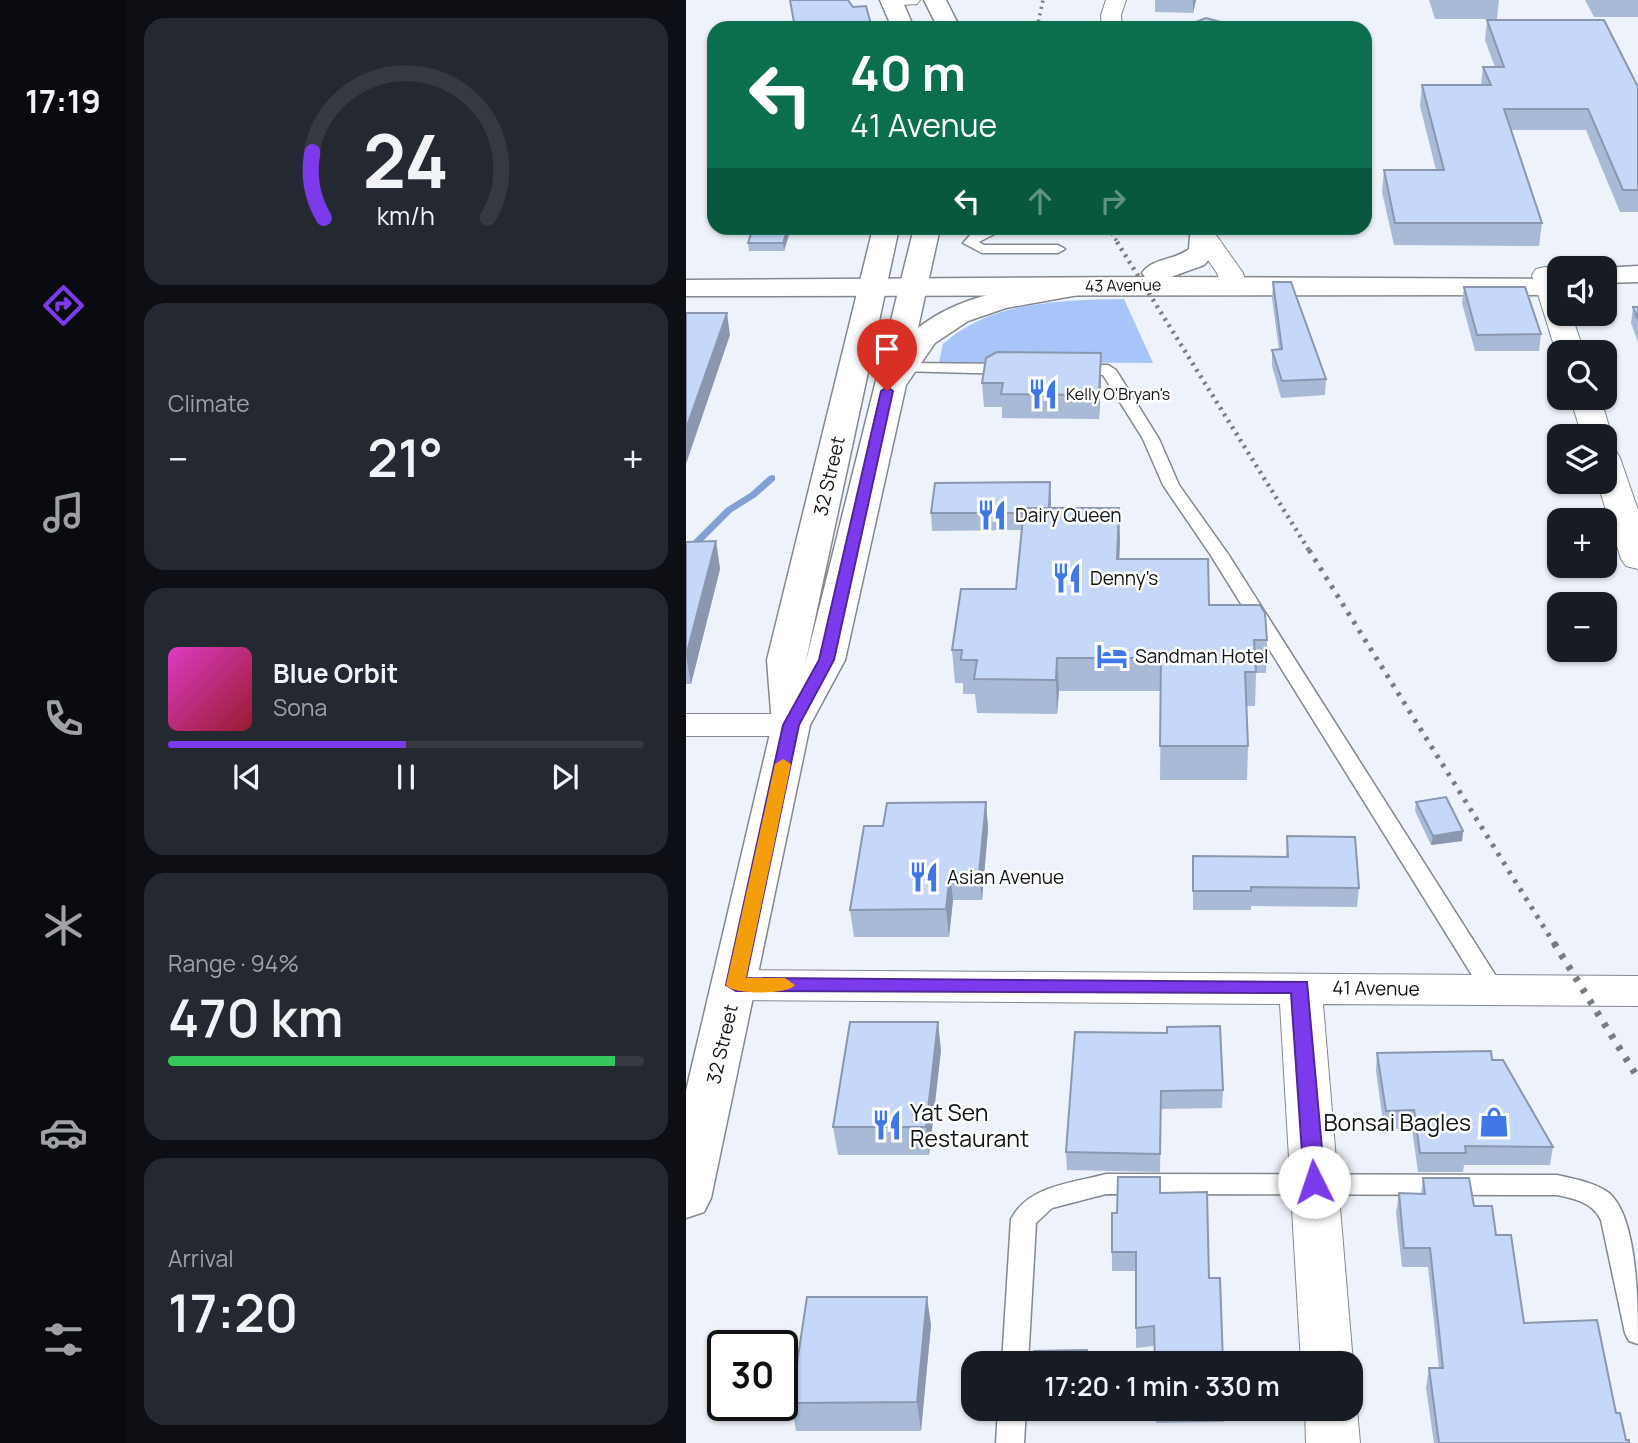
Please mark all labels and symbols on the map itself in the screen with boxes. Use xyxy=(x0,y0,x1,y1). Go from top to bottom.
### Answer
street label: 43 Avenue xyxy=(1085,273,1161,297)
pin xyxy=(857,319,917,391)
restaurant icon: Kelly O'Bryan's xyxy=(1026,377,1060,411)
place label: Kelly O'Bryan's xyxy=(1066,383,1170,405)
street label: 32 Street xyxy=(807,434,851,518)
restaurant icon: Dairy Queen xyxy=(975,498,1009,532)
place label: Dairy Queen xyxy=(1015,502,1122,528)
restaurant icon: Denny's xyxy=(1050,561,1084,595)
place label: Denny's xyxy=(1090,565,1158,591)
hotel icon: Sandman Hotel xyxy=(1095,639,1129,673)
place label: Sandman Hotel xyxy=(1135,643,1269,669)
restaurant icon: Asian Avenue xyxy=(907,860,941,894)
place label: Asian Avenue xyxy=(947,864,1064,890)
street label: 41 Avenue xyxy=(1332,974,1420,1002)
street label: 32 Street xyxy=(700,1002,744,1086)
place label: Yat Sen Restaurant xyxy=(910,1096,1029,1154)
shop icon: Bonsai Bagles xyxy=(1477,1105,1511,1139)
place label: Bonsai Bagles xyxy=(1323,1106,1471,1138)
restaurant icon: Yat Sen Restaurant xyxy=(870,1108,904,1142)
position arrow xyxy=(1277,1145,1351,1219)
speed limit sign: 30 xyxy=(707,1330,798,1421)

